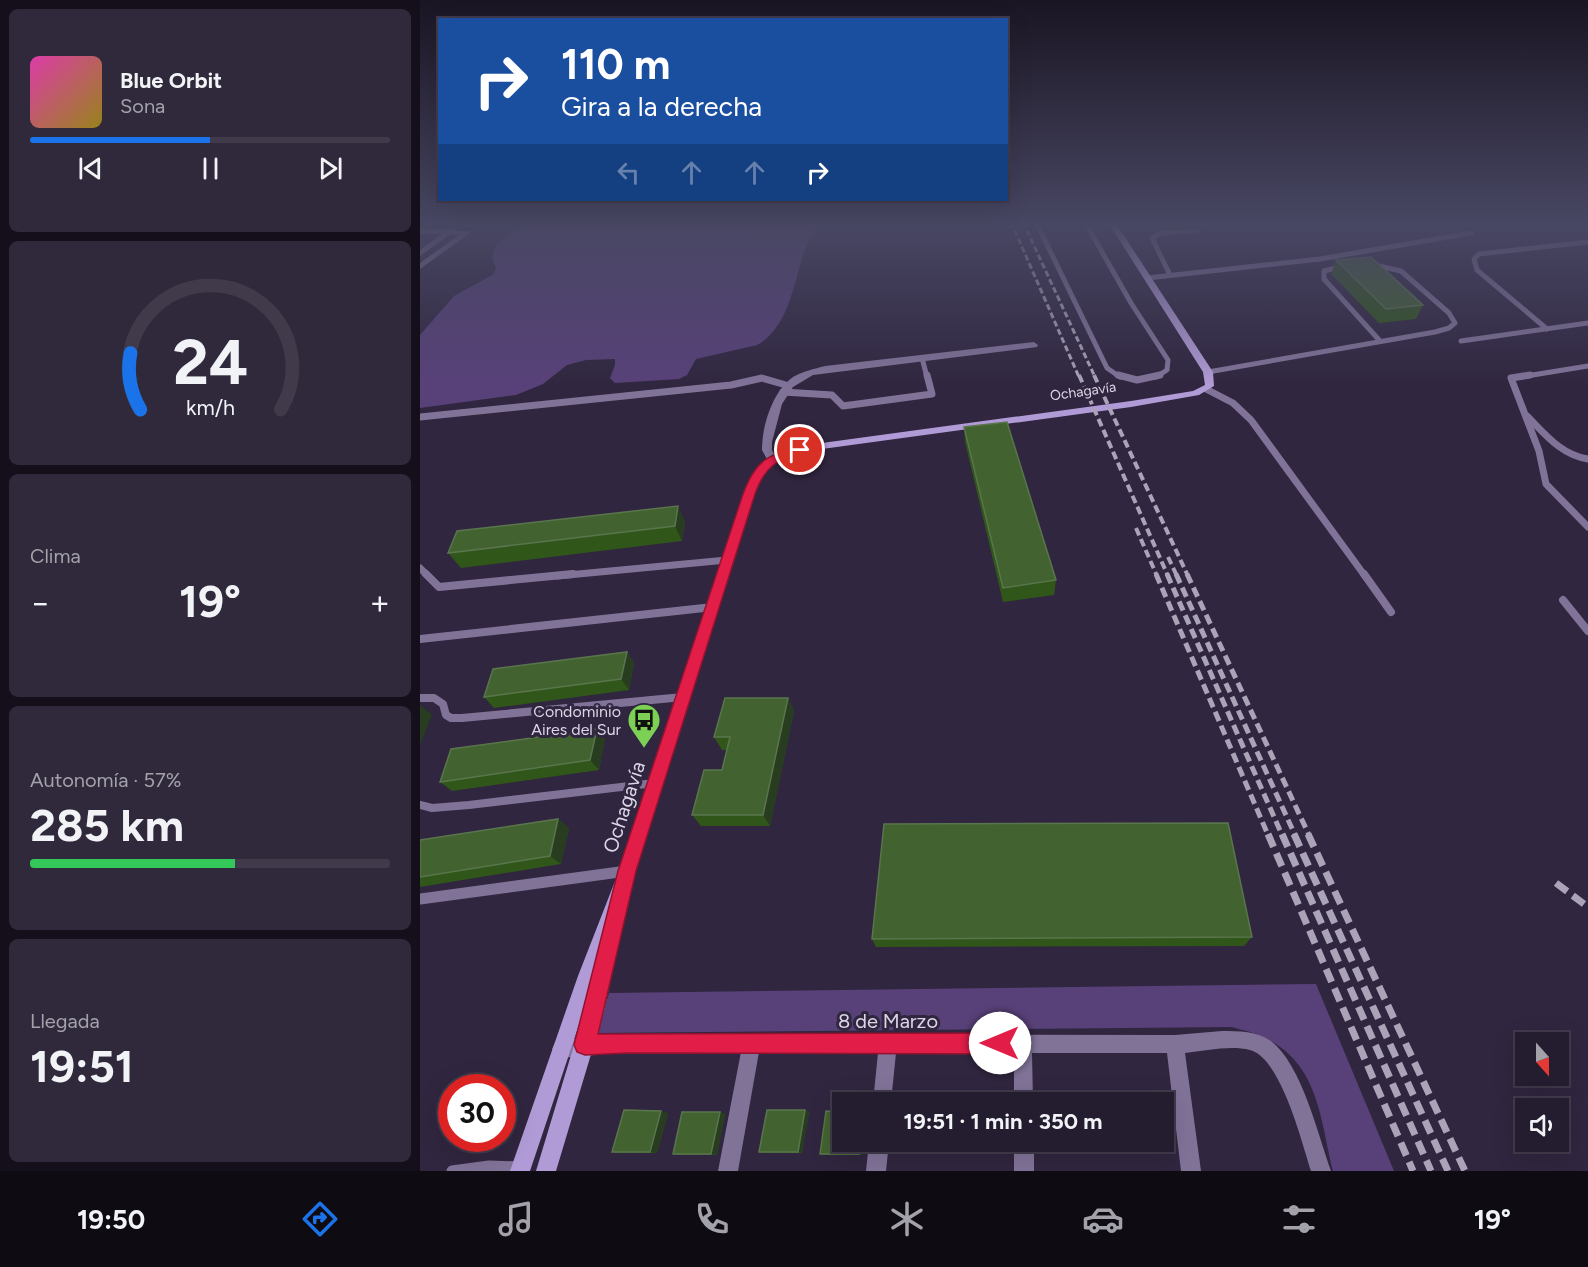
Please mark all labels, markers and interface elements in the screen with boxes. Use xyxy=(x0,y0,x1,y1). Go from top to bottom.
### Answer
text: 110 m xyxy=(561,39,670,90)
icon: right xyxy=(462,42,540,120)
text: Blue Orbit xyxy=(120,67,222,94)
text: Gira a la derecha xyxy=(561,90,762,123)
text: Sona xyxy=(120,94,165,118)
icon: previous xyxy=(74,152,107,185)
icon: pause xyxy=(194,152,227,185)
icon: next xyxy=(314,152,347,185)
icon: left xyxy=(612,156,645,189)
icon: ahead xyxy=(675,156,708,189)
icon: ahead xyxy=(738,156,771,189)
icon: right xyxy=(801,156,834,189)
text: 24 xyxy=(172,325,248,400)
street label: Ochagavía xyxy=(1049,378,1117,405)
text: km/h xyxy=(186,396,234,421)
pin xyxy=(774,424,825,475)
icon: arrive xyxy=(783,433,816,466)
text: Clima xyxy=(30,544,81,568)
text: 19° xyxy=(179,574,241,628)
text: − xyxy=(30,583,51,622)
text: + xyxy=(369,583,390,622)
place label: Condominio Aires del Sur xyxy=(531,702,622,739)
bus stop icon: Condominio Aires del Sur xyxy=(626,702,662,749)
street label: Ochagavía xyxy=(598,758,650,856)
text: Autonomía · 57% xyxy=(30,768,181,792)
text: 285 km xyxy=(30,798,184,852)
text: Llegada xyxy=(30,1009,100,1033)
street label: 8 de Marzo xyxy=(838,1009,938,1033)
position arrow xyxy=(968,1011,1032,1075)
north arrow xyxy=(1515,1032,1569,1086)
map controls xyxy=(1515,1032,1569,1152)
text: 19:51 xyxy=(30,1039,134,1093)
speed limit sign: 30 xyxy=(438,1074,516,1152)
button: sound xyxy=(1515,1098,1569,1152)
text: 19:51 · 1 min · 350 m xyxy=(904,1108,1102,1135)
icon: directions xyxy=(299,1198,341,1240)
icon: music xyxy=(495,1198,537,1240)
icon: phone xyxy=(691,1198,733,1240)
icon: climate xyxy=(886,1198,928,1240)
icon: car xyxy=(1082,1198,1124,1240)
icon: filters xyxy=(1278,1198,1320,1240)
text: 19:50 xyxy=(77,1203,145,1236)
text: 19° xyxy=(1474,1203,1511,1236)

